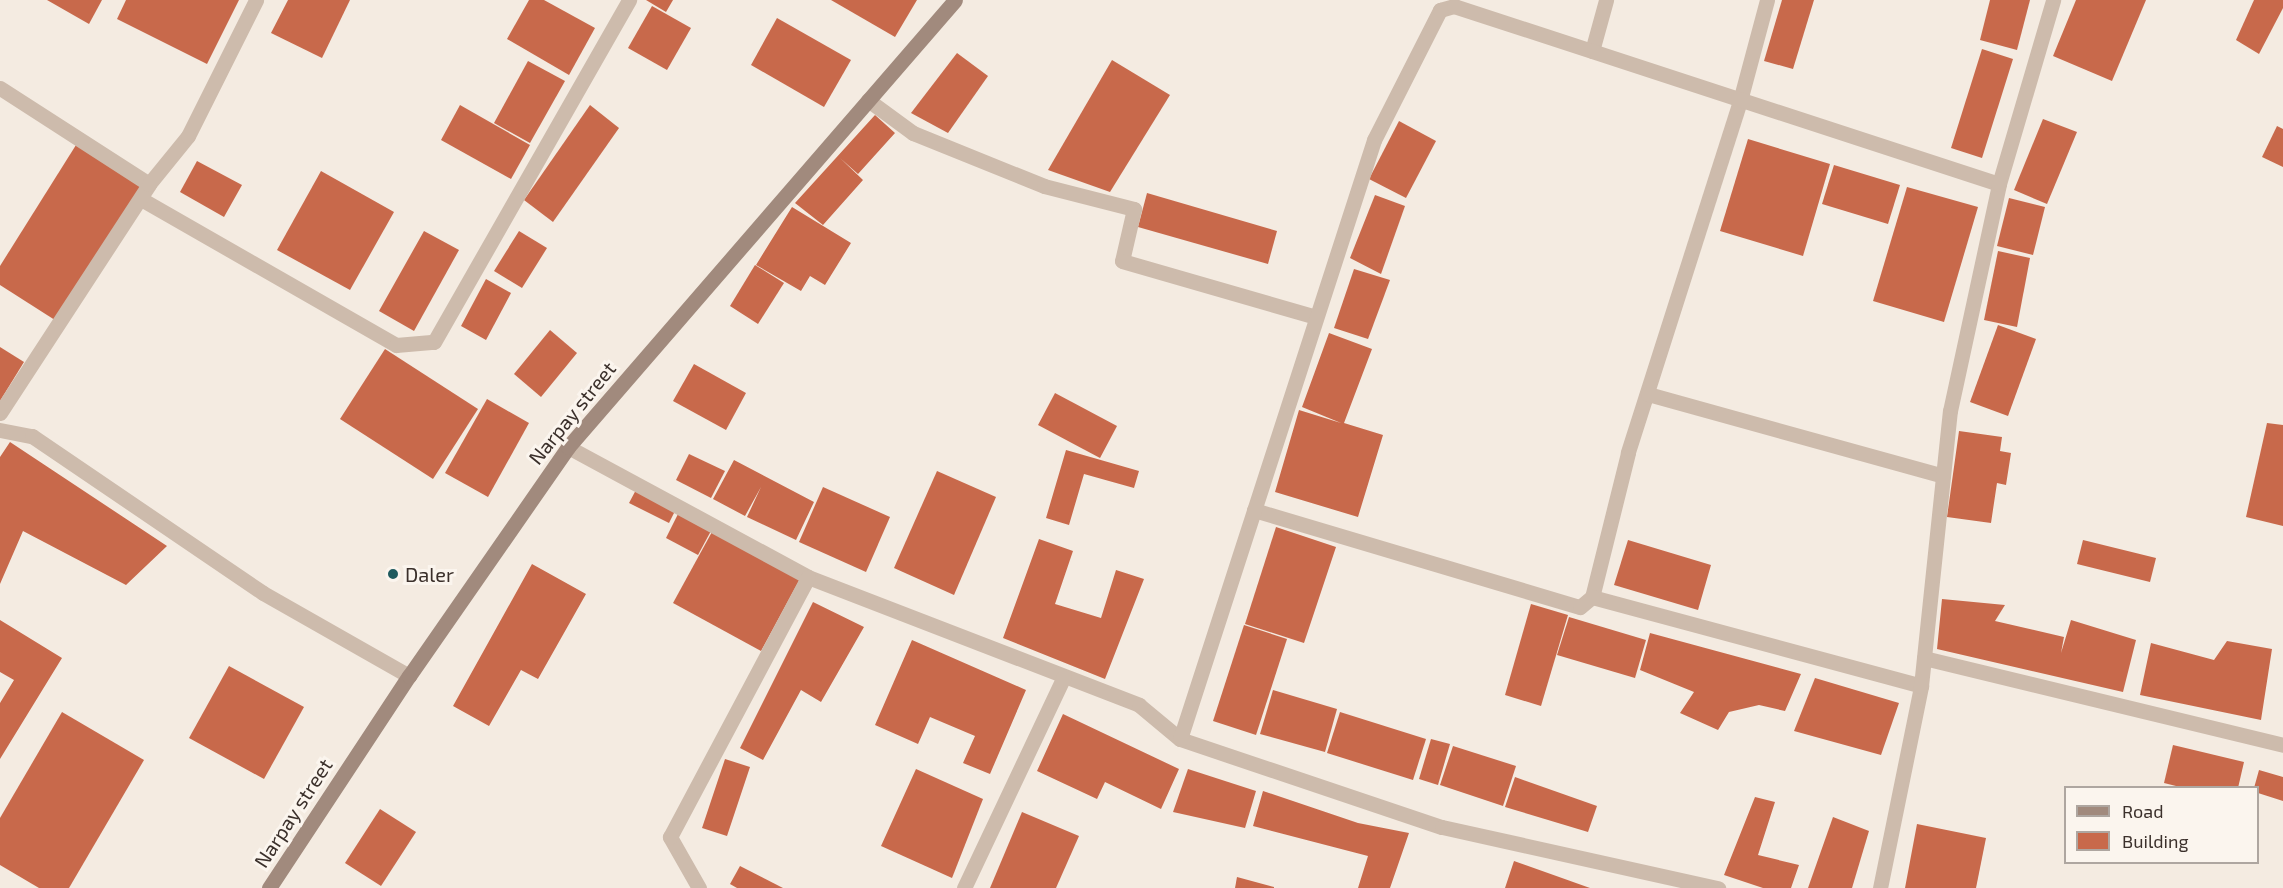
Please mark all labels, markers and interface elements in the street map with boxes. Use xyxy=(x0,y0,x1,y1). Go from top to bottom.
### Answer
street label: Narpay street xyxy=(523,357,621,469)
place label: Daler xyxy=(405,562,454,586)
marker: Daler xyxy=(386,567,400,581)
street label: Narpay street xyxy=(249,754,337,872)
legend xyxy=(2064,786,2259,864)
text: Road xyxy=(2122,800,2163,822)
text: Building xyxy=(2122,830,2189,852)

